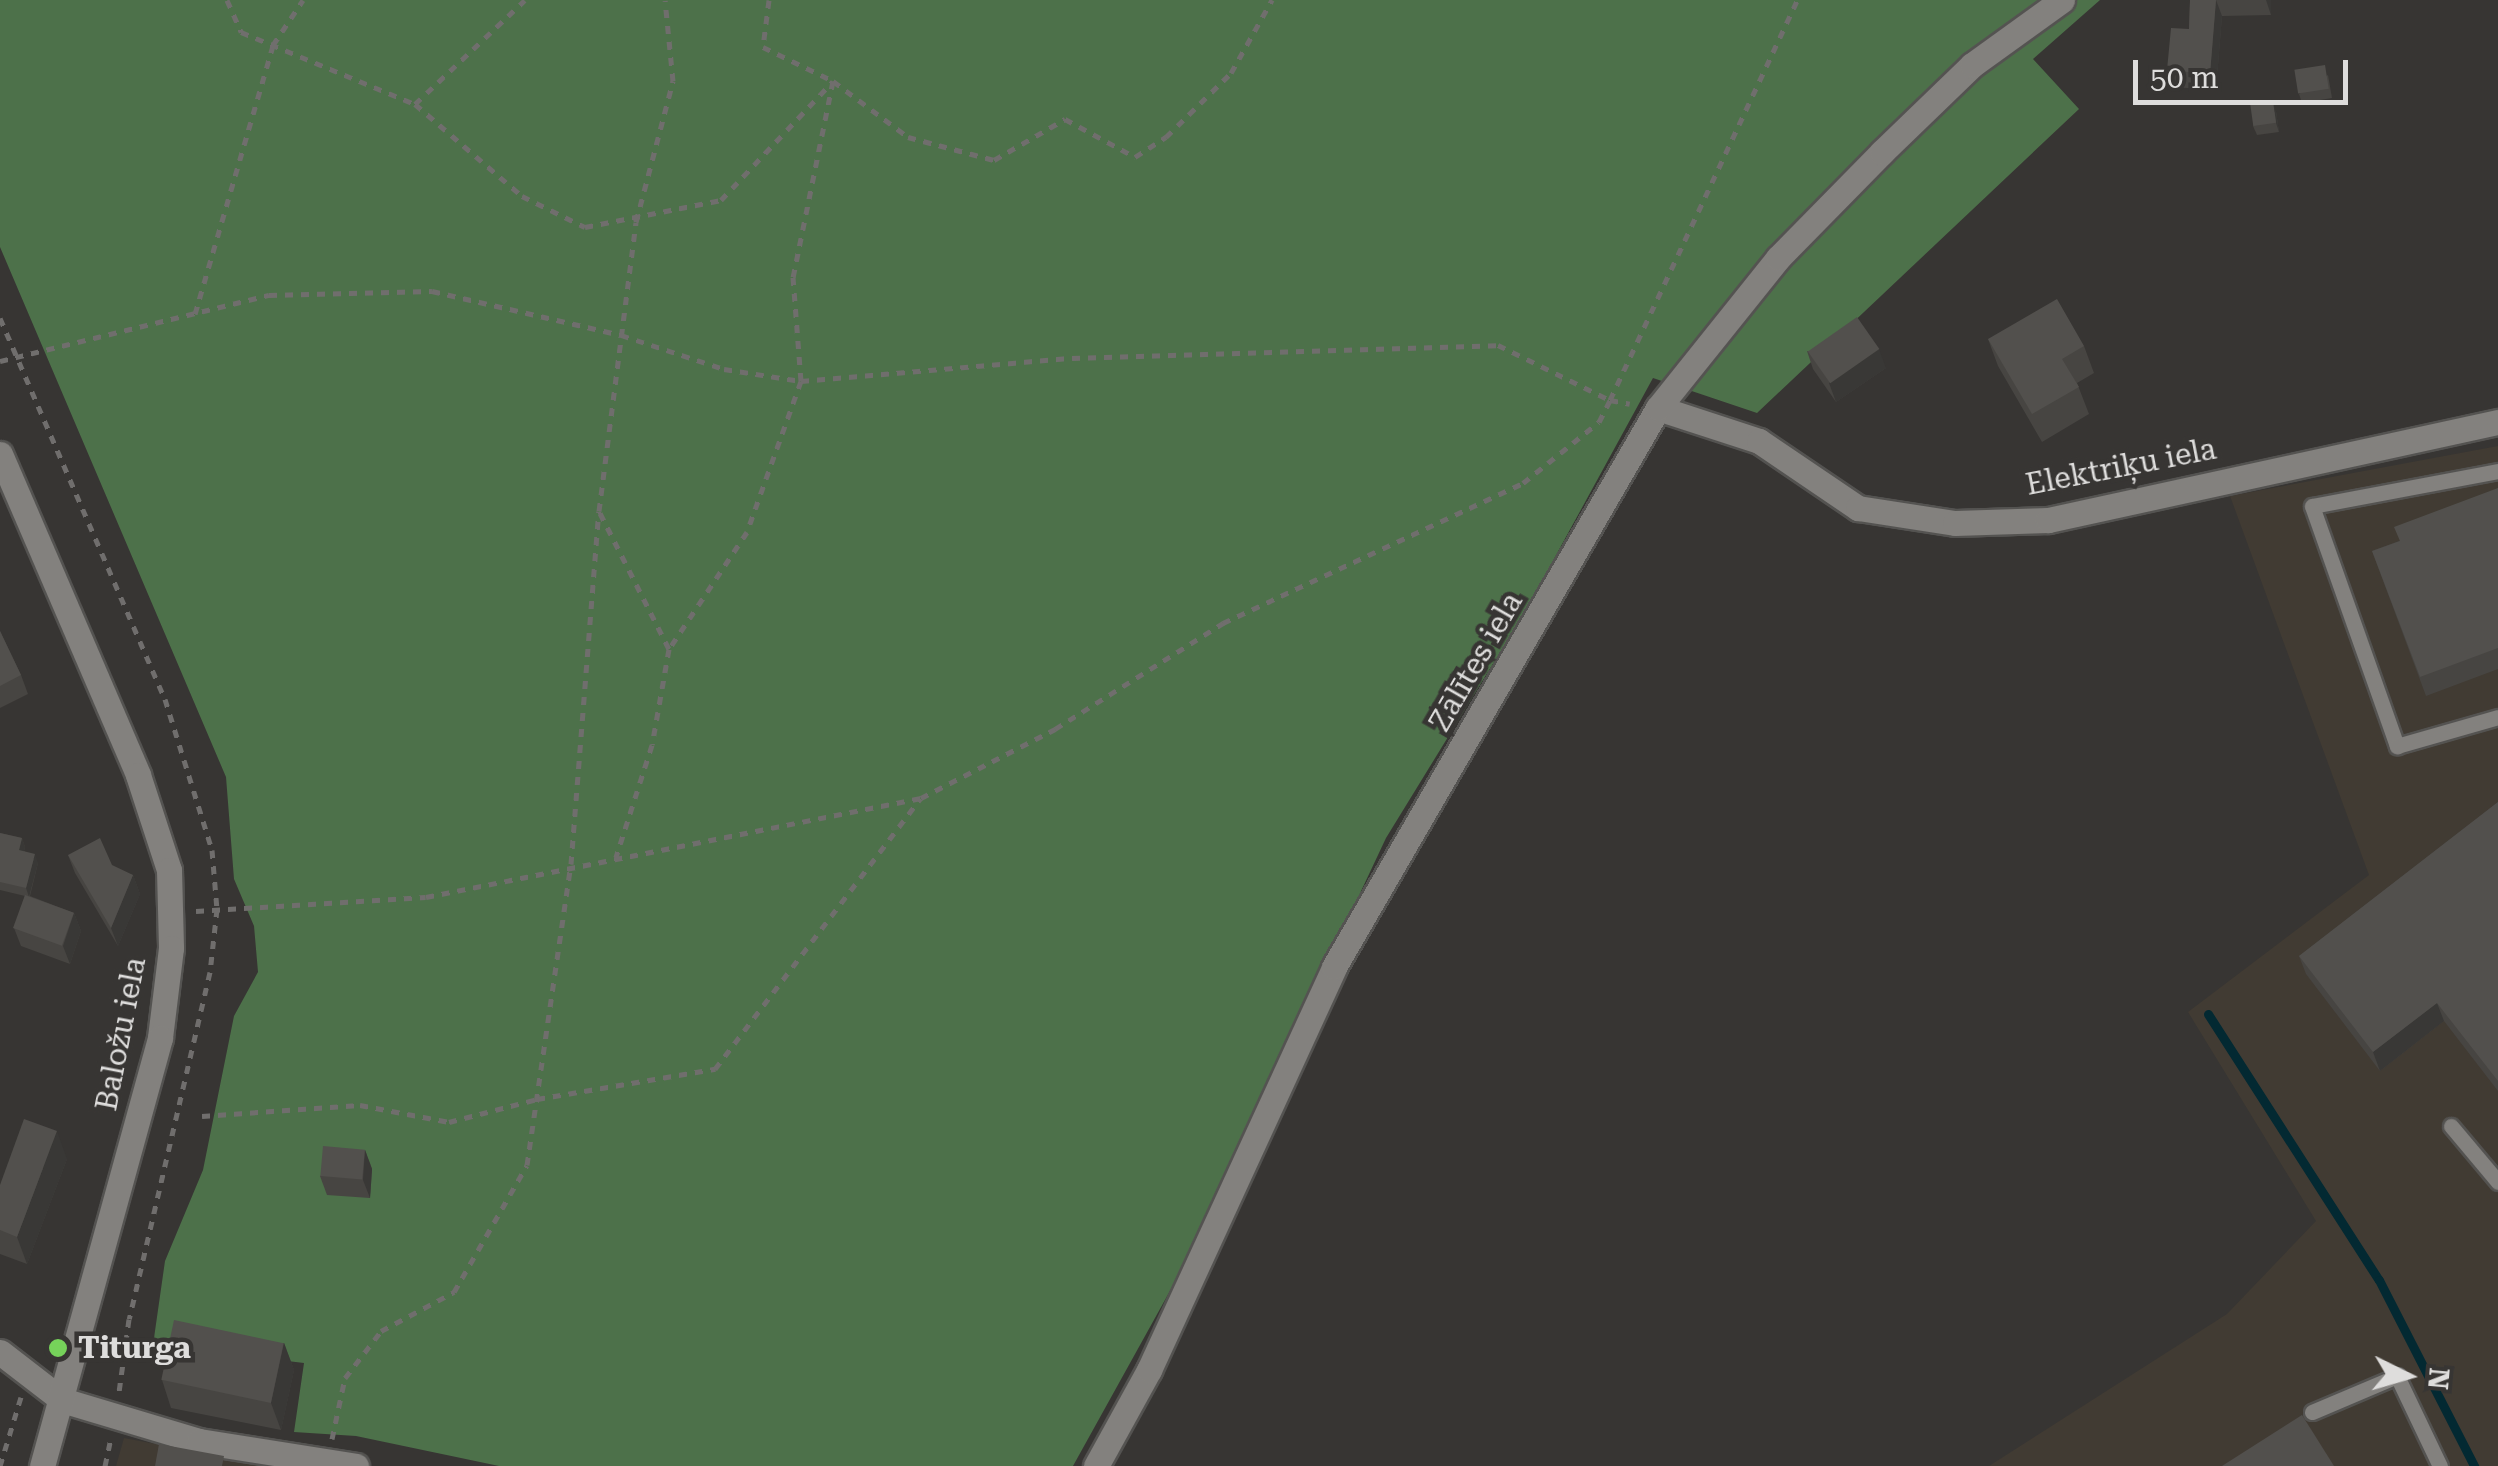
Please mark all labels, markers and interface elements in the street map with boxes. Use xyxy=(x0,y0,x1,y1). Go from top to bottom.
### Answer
scale bar xyxy=(2138,40,2353,102)
text: 50 m xyxy=(2150,60,2219,95)
street label: Elektriķu iela xyxy=(2023,431,2219,503)
street label: Zālītes iela xyxy=(1422,586,1530,738)
street label: Baložu iela xyxy=(88,954,154,1114)
north arrow xyxy=(2358,1326,2458,1426)
place label: Titurga xyxy=(78,1330,191,1366)
marker: Titurga xyxy=(47,1337,69,1359)
text: N xyxy=(2421,1366,2456,1391)

